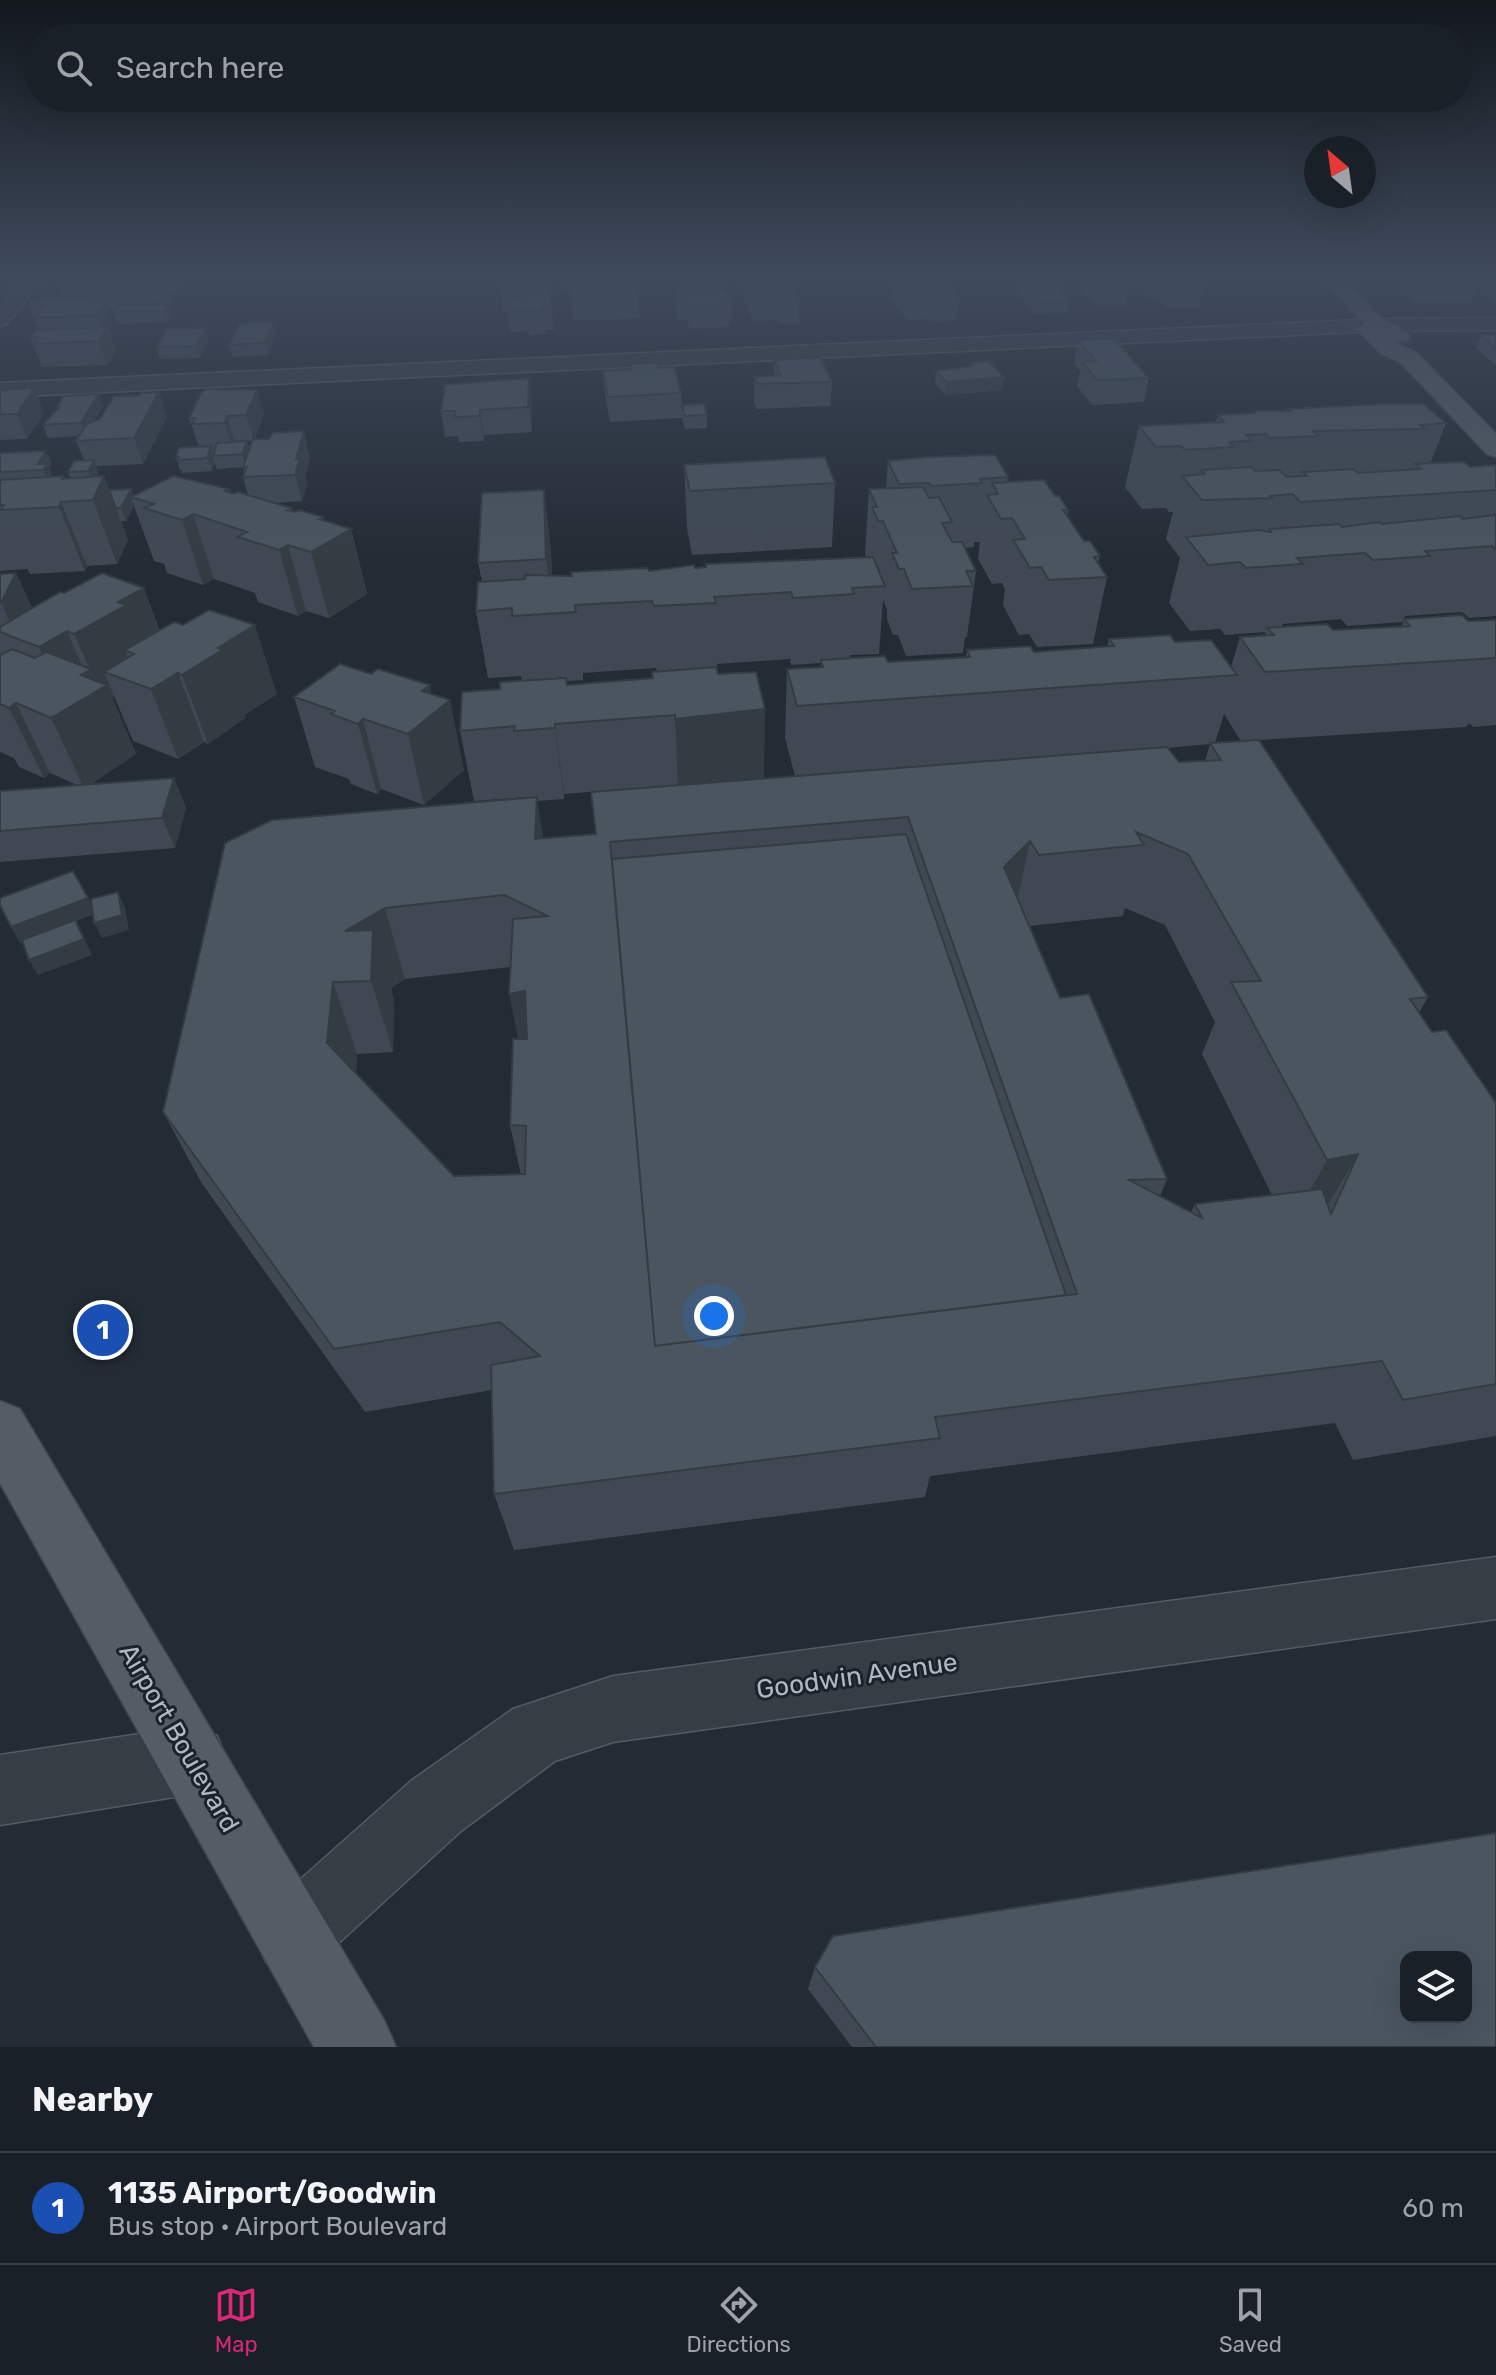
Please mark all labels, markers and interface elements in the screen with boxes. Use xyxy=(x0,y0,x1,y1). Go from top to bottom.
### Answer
search box xyxy=(24,24,1472,112)
icon: search xyxy=(52,46,96,90)
text: Search here xyxy=(116,50,284,86)
north arrow xyxy=(1304,136,1376,208)
your location xyxy=(694,1296,734,1336)
pin: 1 xyxy=(77,1300,129,1360)
street label: Airport Boulevard xyxy=(113,1638,245,1838)
street label: Goodwin Avenue xyxy=(754,1647,960,1705)
map controls xyxy=(1400,1951,1472,2023)
button: layers xyxy=(1400,1951,1472,2023)
text: Nearby xyxy=(32,2079,153,2120)
text: 1135 Airport/Goodwin xyxy=(108,2175,437,2211)
text: 1 xyxy=(52,2193,64,2224)
text: 60 m xyxy=(1402,2193,1464,2224)
text: Bus stop · Airport Boulevard xyxy=(108,2211,447,2242)
tab: Map xyxy=(214,2283,258,2358)
tab: Directions xyxy=(686,2283,791,2358)
tab: Saved xyxy=(1219,2283,1282,2358)

